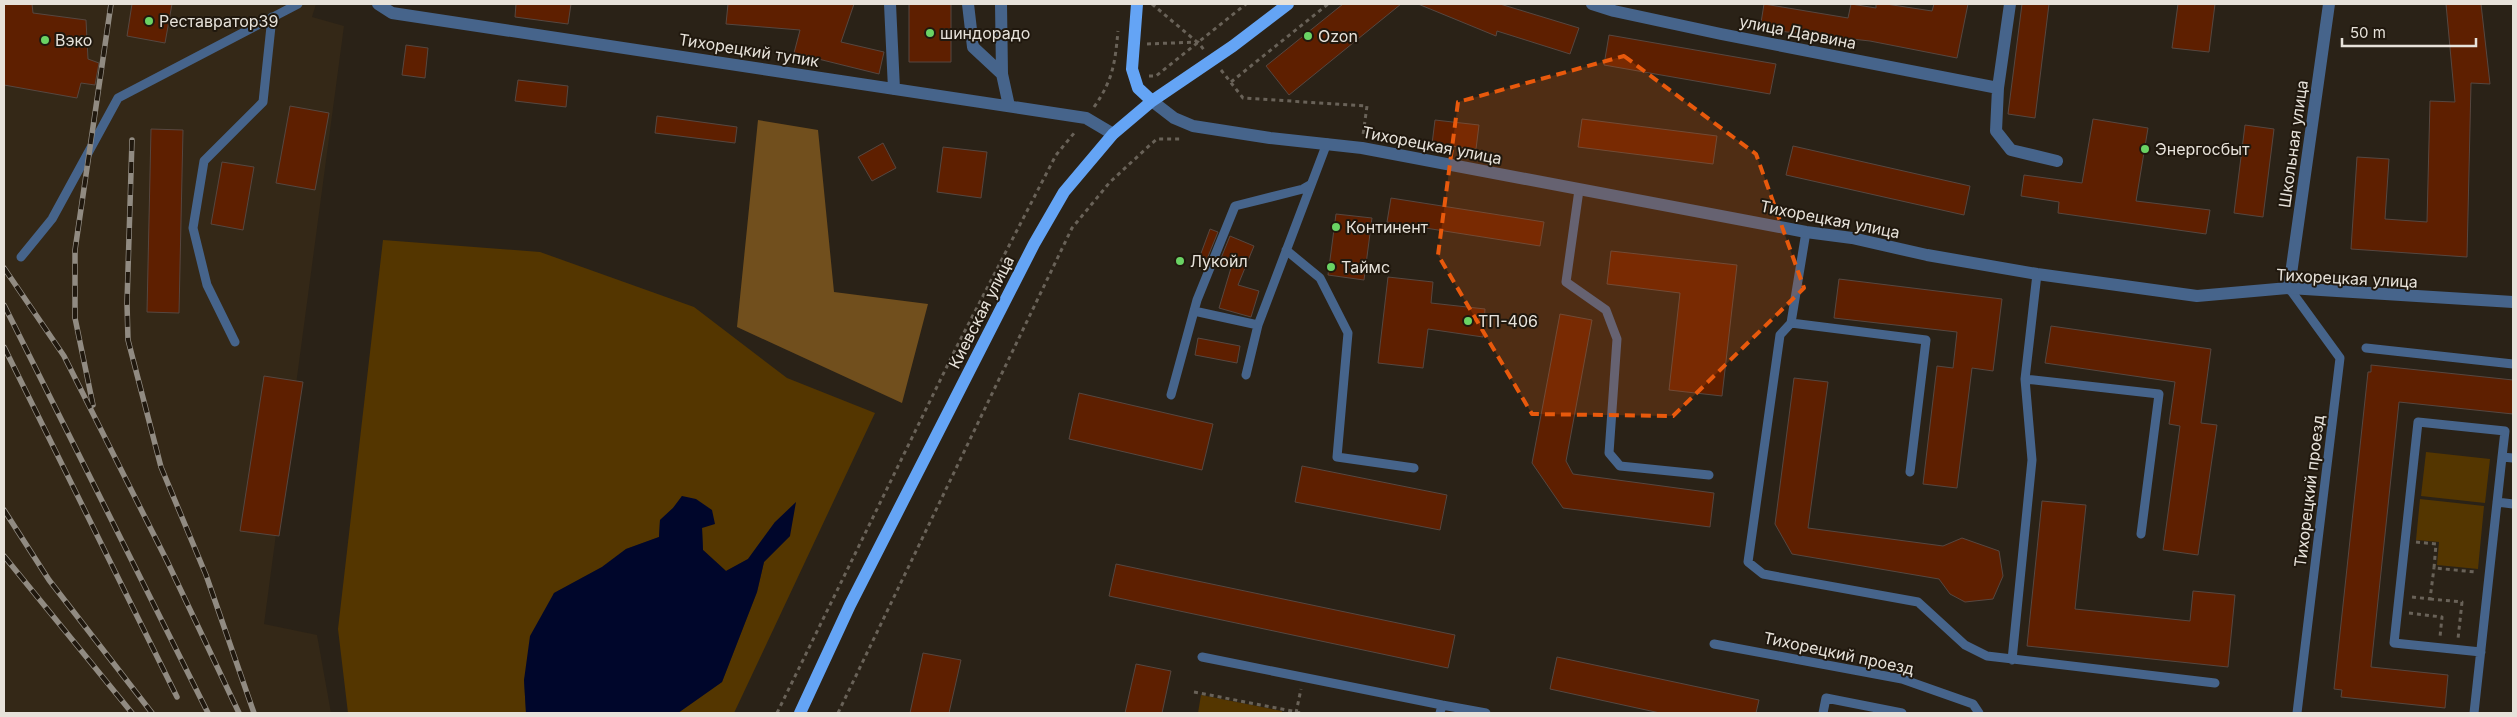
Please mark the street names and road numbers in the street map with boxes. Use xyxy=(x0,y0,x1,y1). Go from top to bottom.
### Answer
street label: улица Дарвина xyxy=(1738,11,1858,53)
street label: Тихорецкий тупик xyxy=(677,29,821,71)
street label: Школьная улица xyxy=(2274,79,2312,209)
street label: Тихорецкая улица xyxy=(1360,122,1504,168)
street label: Тихорецкая улица xyxy=(1758,196,1902,242)
street label: Киевская улица xyxy=(944,252,1018,372)
street label: Тихорецкая улица xyxy=(2276,264,2418,292)
street label: Тихорецкий проезд xyxy=(2290,414,2328,568)
street label: Тихорецкий проезд xyxy=(1762,627,1916,679)

